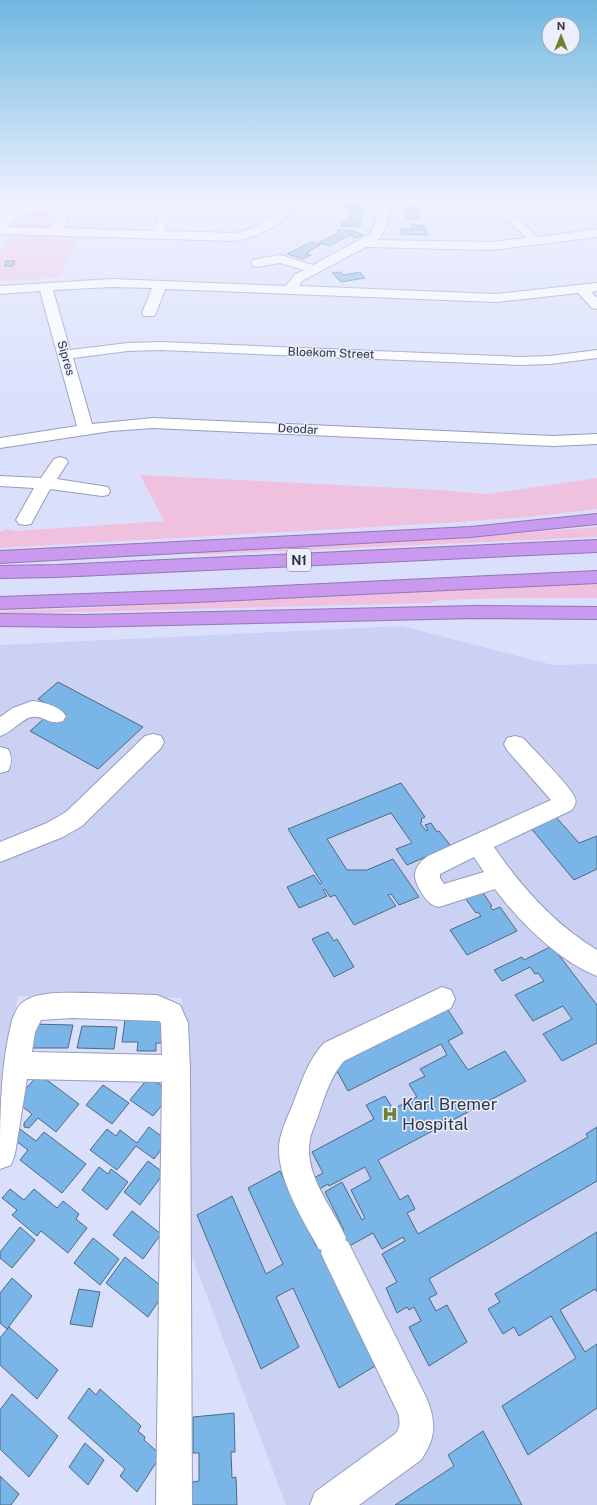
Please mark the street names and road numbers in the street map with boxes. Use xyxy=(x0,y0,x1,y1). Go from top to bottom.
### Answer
street label: Sipres xyxy=(54,339,78,377)
street label: Bloekom Street xyxy=(288,344,375,362)
street label: Deodar xyxy=(277,421,319,437)
road number: N1 xyxy=(287,549,311,571)

